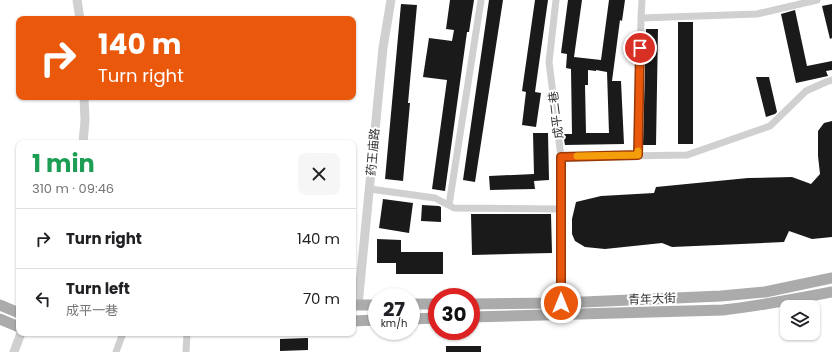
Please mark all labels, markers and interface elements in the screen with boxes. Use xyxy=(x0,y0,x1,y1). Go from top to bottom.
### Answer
text: 140 m xyxy=(98,25,181,64)
pin xyxy=(623,31,657,65)
icon: right xyxy=(32,32,84,84)
icon: arrive xyxy=(629,37,651,59)
text: Turn right xyxy=(98,63,184,88)
street label: 成平二巷 xyxy=(544,90,567,140)
street label: 药王庙路 xyxy=(362,127,383,177)
text: 1 min xyxy=(32,147,95,180)
button: close xyxy=(298,153,340,195)
text: 310 m · 09:46 xyxy=(32,179,114,198)
icon: right xyxy=(32,228,54,250)
text: Turn right xyxy=(66,228,142,249)
text: 140 m xyxy=(297,228,340,249)
text: Turn left xyxy=(66,278,130,299)
position arrow xyxy=(540,282,582,324)
icon: left xyxy=(32,288,54,310)
text: 70 m xyxy=(303,288,340,309)
speed limit sign: 30 xyxy=(428,288,480,340)
street label: 青年大街 xyxy=(628,289,676,308)
text: 27 xyxy=(383,295,405,323)
map controls xyxy=(780,300,820,340)
button: layers xyxy=(780,300,820,340)
text: 成平一巷 xyxy=(66,301,118,320)
text: km/h xyxy=(381,316,407,331)

